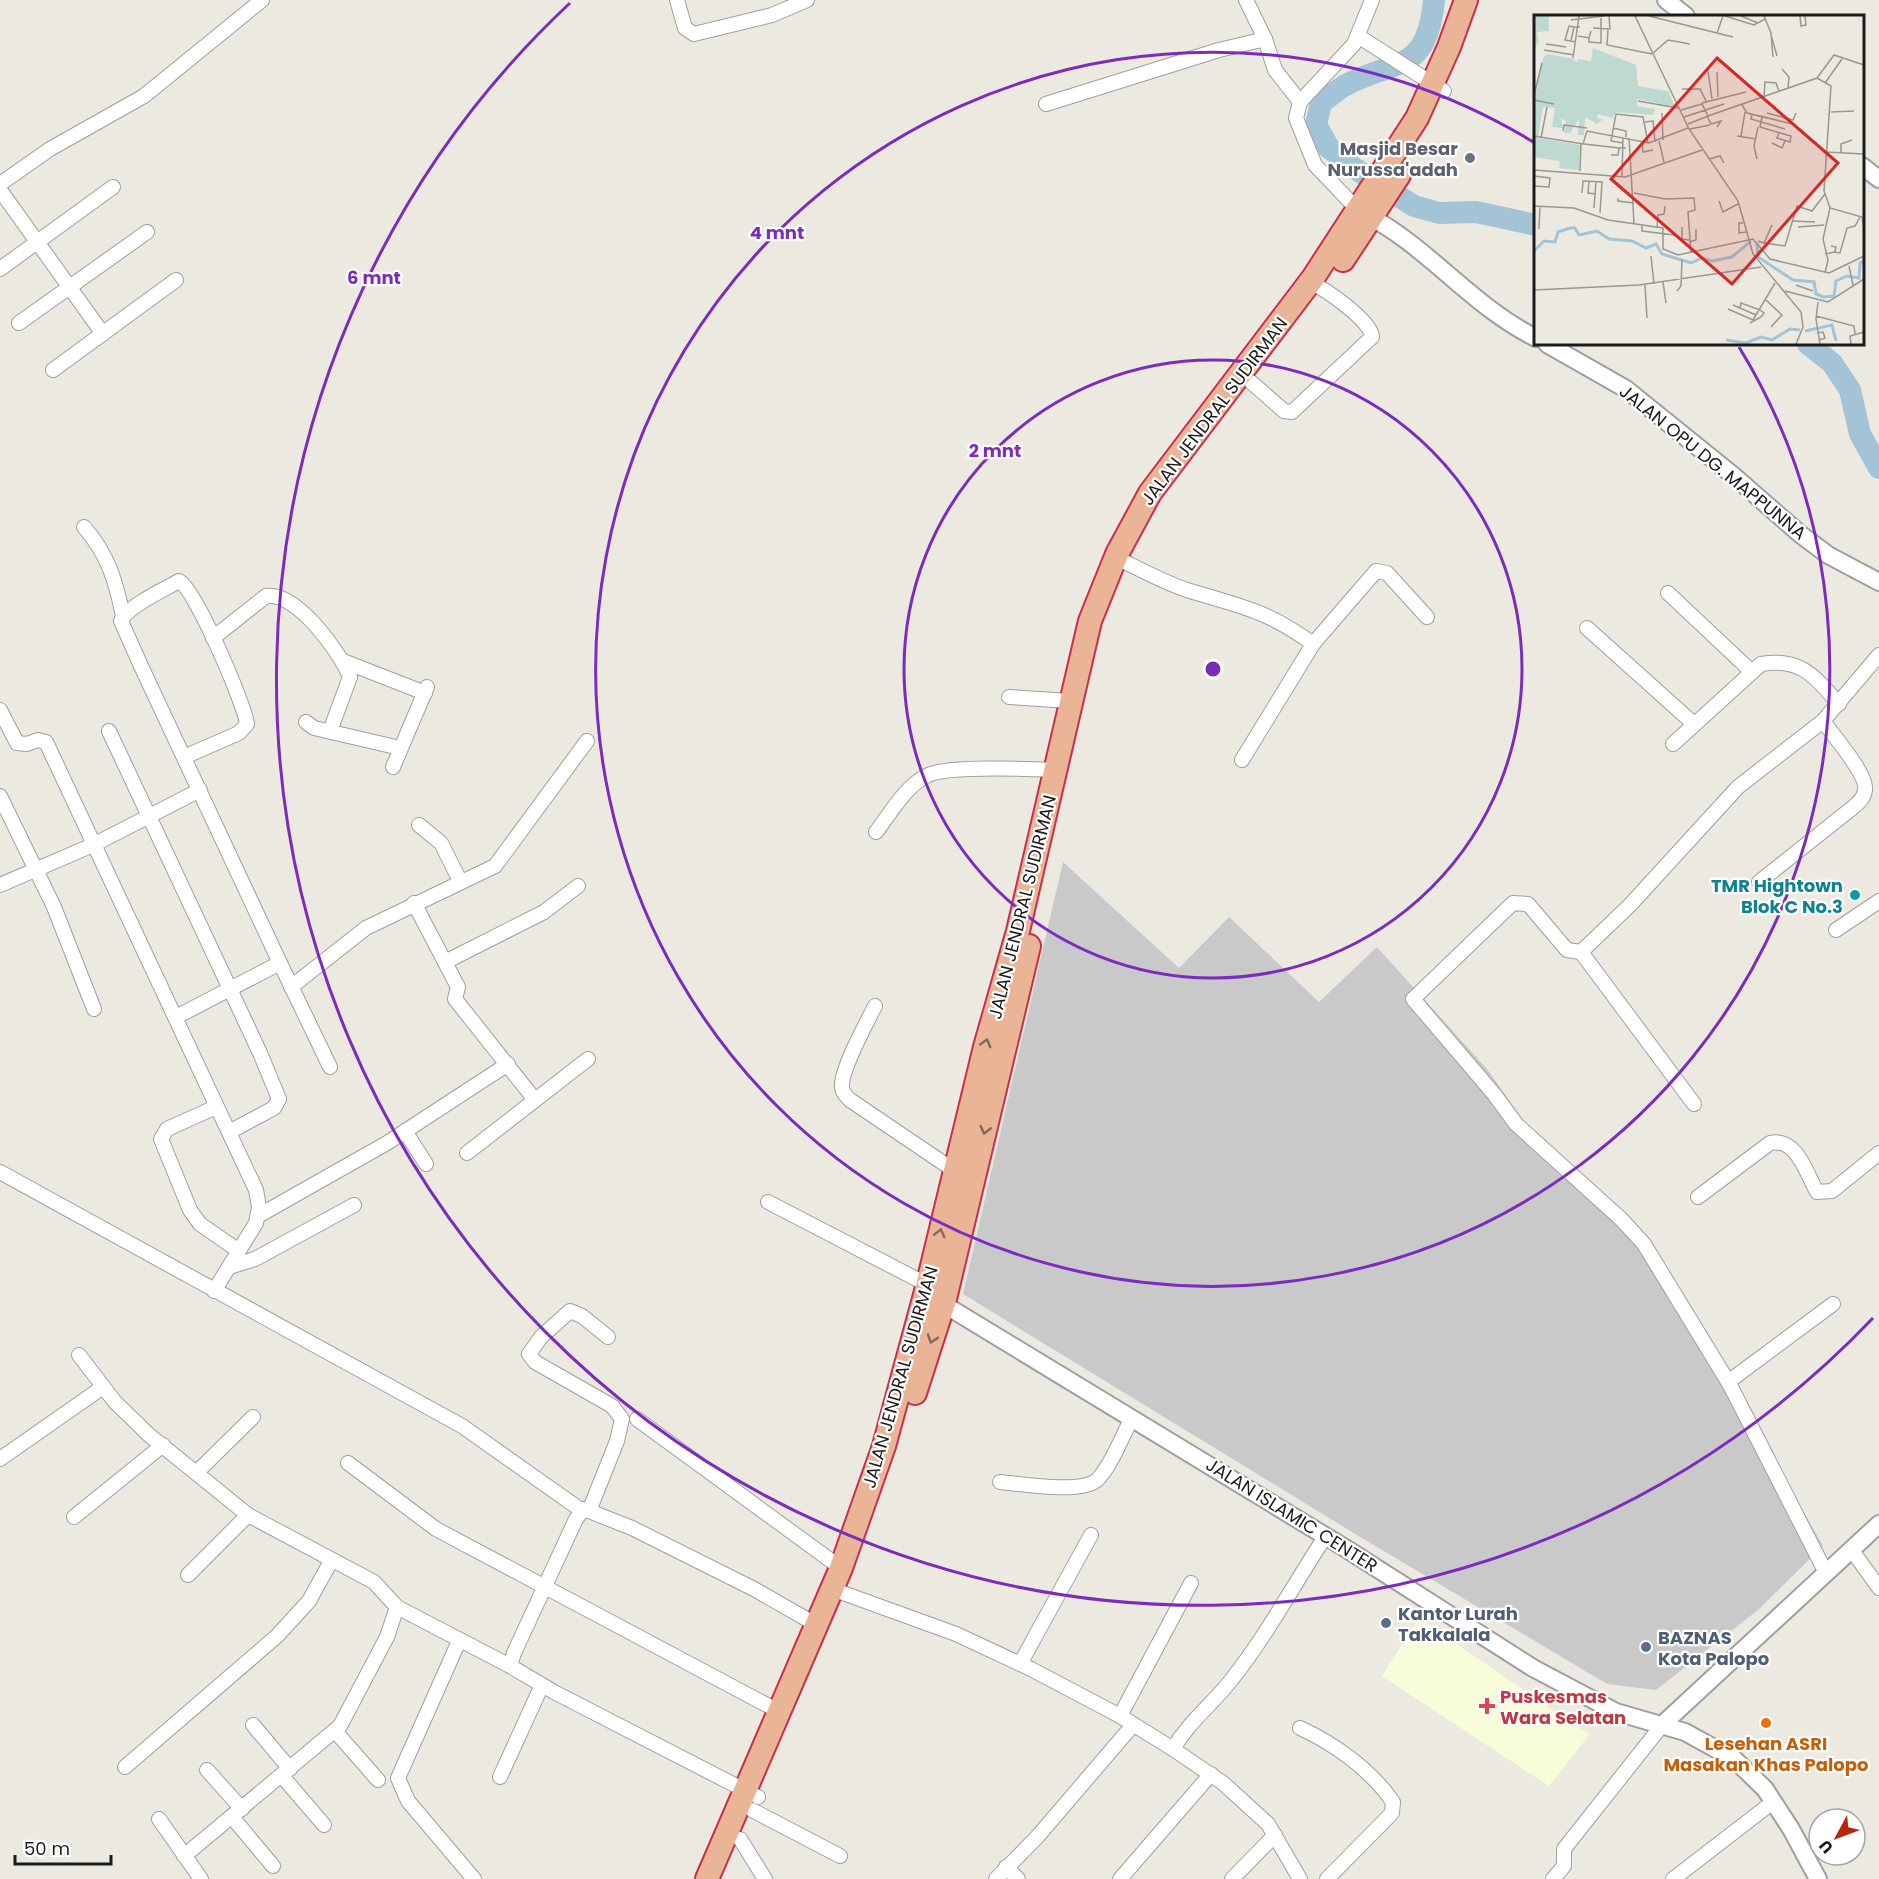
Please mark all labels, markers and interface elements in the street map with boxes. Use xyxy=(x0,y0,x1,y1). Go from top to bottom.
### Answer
inset map xyxy=(1534,15,1864,345)
place label: Masjid Besar Nurussa'adah xyxy=(1327,136,1458,182)
marker: Masjid Besar Nurussa'adah xyxy=(1463,151,1477,165)
text: 4 mnt xyxy=(750,220,804,245)
text: 6 mnt xyxy=(347,265,401,290)
street label: JALAN JENDRAL SUDIRMAN xyxy=(1135,312,1293,510)
street label: JALAN OPU DG. MAPPUNNA xyxy=(1614,379,1812,545)
text: 2 mnt xyxy=(969,438,1021,463)
centre of rings xyxy=(1203,659,1223,679)
street label: JALAN JENDRAL SUDIRMAN xyxy=(982,792,1062,1022)
place label: TMR Hightown Blok C No.3 xyxy=(1711,873,1843,919)
marker: TMR Hightown Blok C No.3 xyxy=(1848,888,1862,902)
one-way arrow xyxy=(979,1038,992,1048)
one-way arrow xyxy=(979,1124,992,1134)
one-way arrow xyxy=(933,1228,946,1238)
street label: JALAN JENDRAL SUDIRMAN xyxy=(856,1263,944,1491)
one-way arrow xyxy=(927,1333,939,1344)
street label: JALAN ISLAMIC CENTER xyxy=(1201,1452,1383,1578)
place label: Kantor Lurah Takkalala xyxy=(1398,1601,1518,1647)
marker: Kantor Lurah Takkalala xyxy=(1379,1616,1393,1630)
place label: BAZNAS Kota Palopo xyxy=(1658,1625,1769,1671)
marker: BAZNAS Kota Palopo xyxy=(1639,1640,1653,1654)
place label: Puskesmas Wara Selatan xyxy=(1500,1684,1626,1730)
marker: Puskesmas Wara Selatan xyxy=(1478,1697,1496,1715)
marker: Lesehan ASRI Masakan Khas Palopo xyxy=(1759,1716,1773,1730)
place label: Lesehan ASRI Masakan Khas Palopo xyxy=(1664,1731,1868,1777)
north arrow xyxy=(1807,1807,1867,1867)
scale bar xyxy=(15,1828,111,1866)
text: U xyxy=(1814,1835,1838,1858)
text: 50 m xyxy=(24,1836,70,1861)

